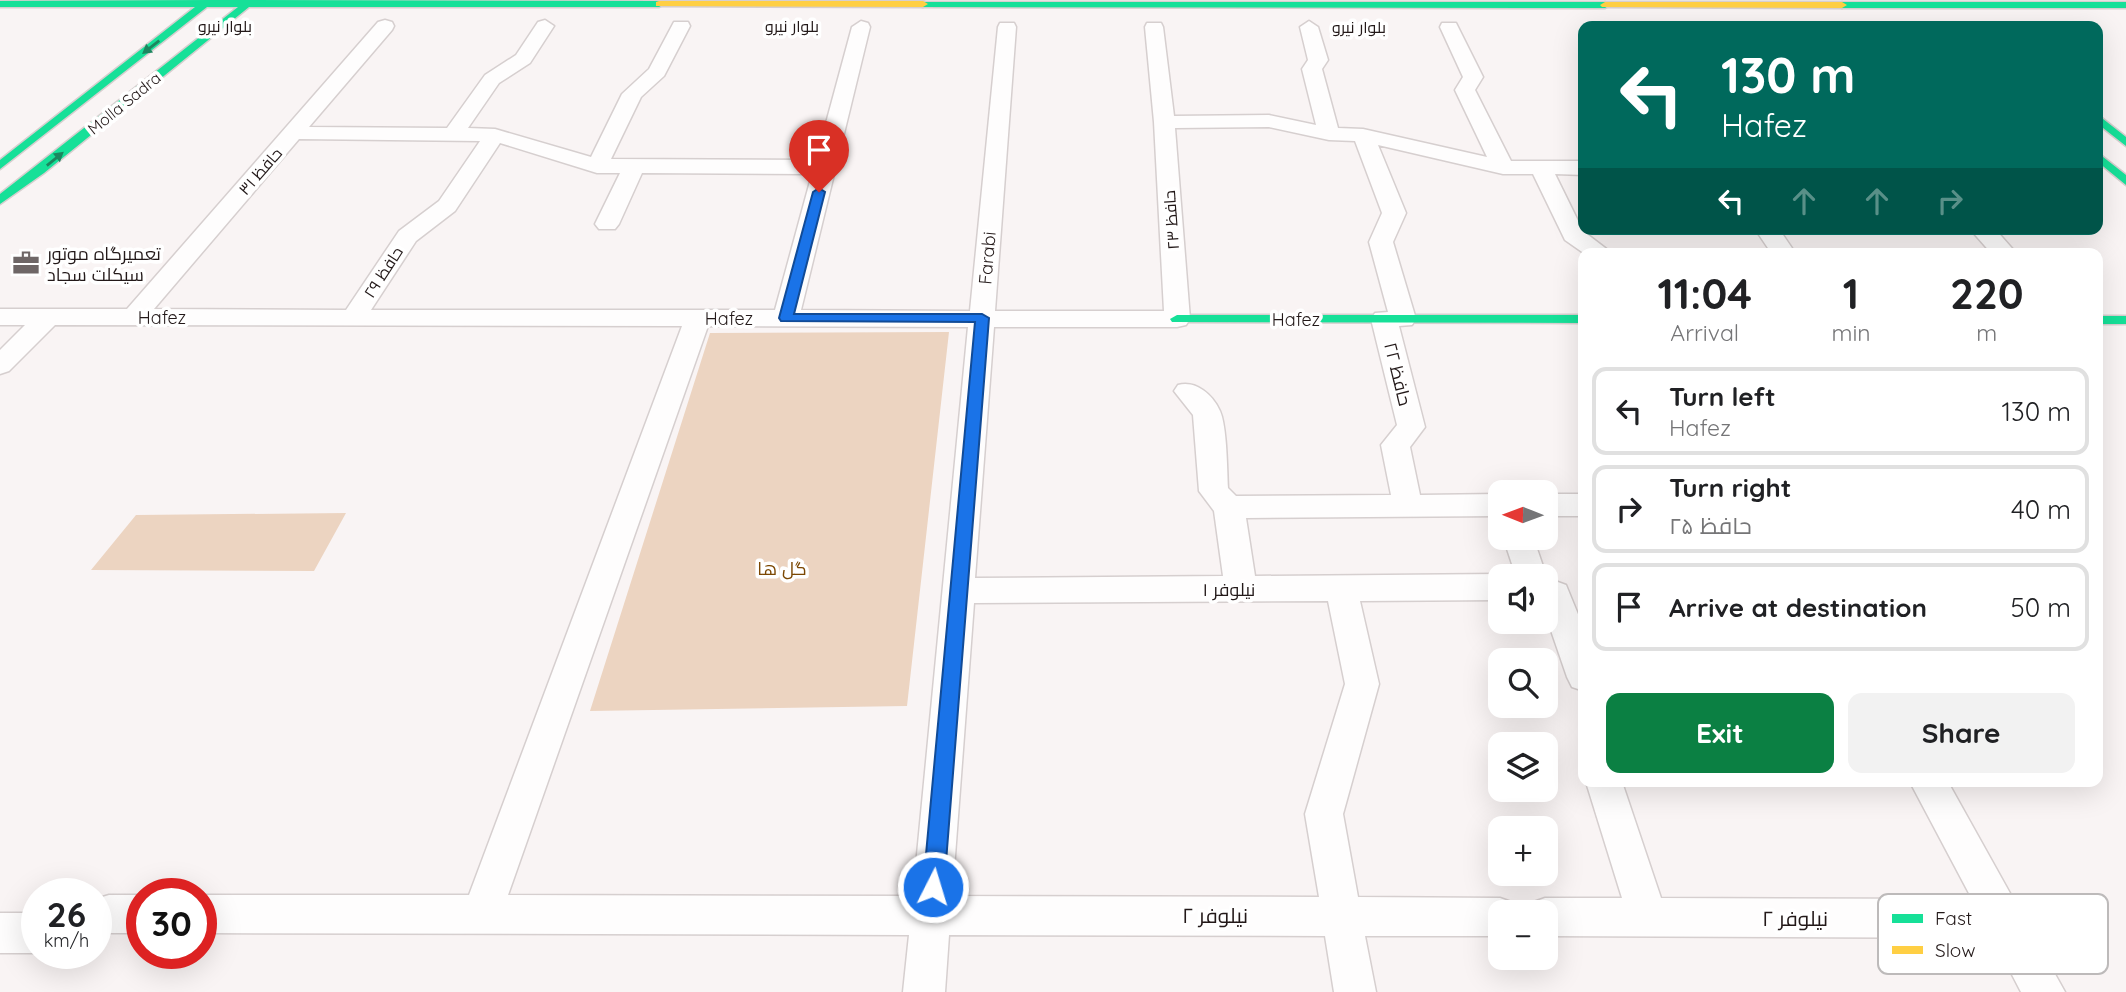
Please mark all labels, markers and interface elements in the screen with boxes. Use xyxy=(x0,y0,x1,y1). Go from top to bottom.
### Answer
street label: بلوار نیرو xyxy=(198,16,252,36)
street label: بلوار نیرو xyxy=(765,16,819,36)
street label: بلوار نیرو xyxy=(1332,17,1386,37)
one-way arrow xyxy=(142,39,160,53)
text: 130 m xyxy=(1721,44,1855,105)
icon: left xyxy=(1606,49,1697,140)
street label: Molla Sadra xyxy=(83,67,165,139)
text: Hafez xyxy=(1721,105,1807,145)
pin xyxy=(789,120,849,192)
icon: arrive xyxy=(800,131,838,169)
street label: حافظ ۳۱ xyxy=(234,143,286,199)
one-way arrow xyxy=(46,152,64,167)
icon: left xyxy=(1712,182,1750,220)
icon: ahead xyxy=(1785,182,1823,220)
icon: ahead xyxy=(1858,182,1896,220)
icon: right xyxy=(1931,182,1969,220)
street label: حافظ ۲۳ xyxy=(1159,190,1183,250)
street label: Farabi xyxy=(973,231,1001,285)
place label: تعمیرگاه موتور سیکلت سجاد xyxy=(46,242,161,286)
street label: حافظ ۲۹ xyxy=(359,243,407,301)
office icon: تعمیرگاه موتور سیکلت سجاد xyxy=(11,248,41,278)
text: 11:04 xyxy=(1657,267,1752,320)
text: 1 xyxy=(1843,267,1859,320)
text: 220 xyxy=(1950,267,2024,320)
street label: Hafez xyxy=(138,306,186,329)
street label: Hafez xyxy=(705,307,753,330)
street label: Hafez xyxy=(1272,308,1320,331)
text: Arrival xyxy=(1670,318,1739,347)
text: min xyxy=(1831,318,1871,347)
text: m xyxy=(1976,318,1997,347)
street label: حافظ ۲۲ xyxy=(1379,340,1417,408)
text: Turn left xyxy=(1669,380,1776,413)
icon: left xyxy=(1610,392,1648,430)
text: 130 m xyxy=(2001,395,2071,428)
text: Hafez xyxy=(1669,413,1731,442)
text: Turn right xyxy=(1669,471,1791,504)
north arrow xyxy=(1488,480,1558,550)
map controls xyxy=(1488,480,1558,970)
icon: right xyxy=(1610,490,1648,528)
text: 40 m xyxy=(2011,493,2071,526)
text: حافظ ۲۵ xyxy=(1669,511,1752,540)
park label: گل ها xyxy=(757,557,807,580)
button: sound xyxy=(1488,564,1558,634)
street label: نیلوفر ۱ xyxy=(1203,578,1255,601)
icon: arrive xyxy=(1610,588,1648,626)
text: Arrive at destination xyxy=(1669,591,1927,624)
text: 50 m xyxy=(2011,591,2071,624)
button: search xyxy=(1488,648,1558,718)
button: Exit xyxy=(1606,693,1834,773)
button: Share xyxy=(1848,693,2075,773)
button: layers xyxy=(1488,732,1558,802)
button: + xyxy=(1488,816,1558,886)
position arrow xyxy=(896,850,970,924)
speed limit sign: 30 xyxy=(126,878,217,969)
text: 26 xyxy=(47,892,86,936)
legend xyxy=(1878,894,2108,974)
button: − xyxy=(1488,900,1558,970)
street label: نیلوفر ۲ xyxy=(1182,902,1248,928)
street label: نیلوفر ۲ xyxy=(1762,905,1828,931)
text: Fast xyxy=(1935,906,1972,930)
text: km/h xyxy=(44,929,89,952)
text: Slow xyxy=(1935,938,1976,962)

